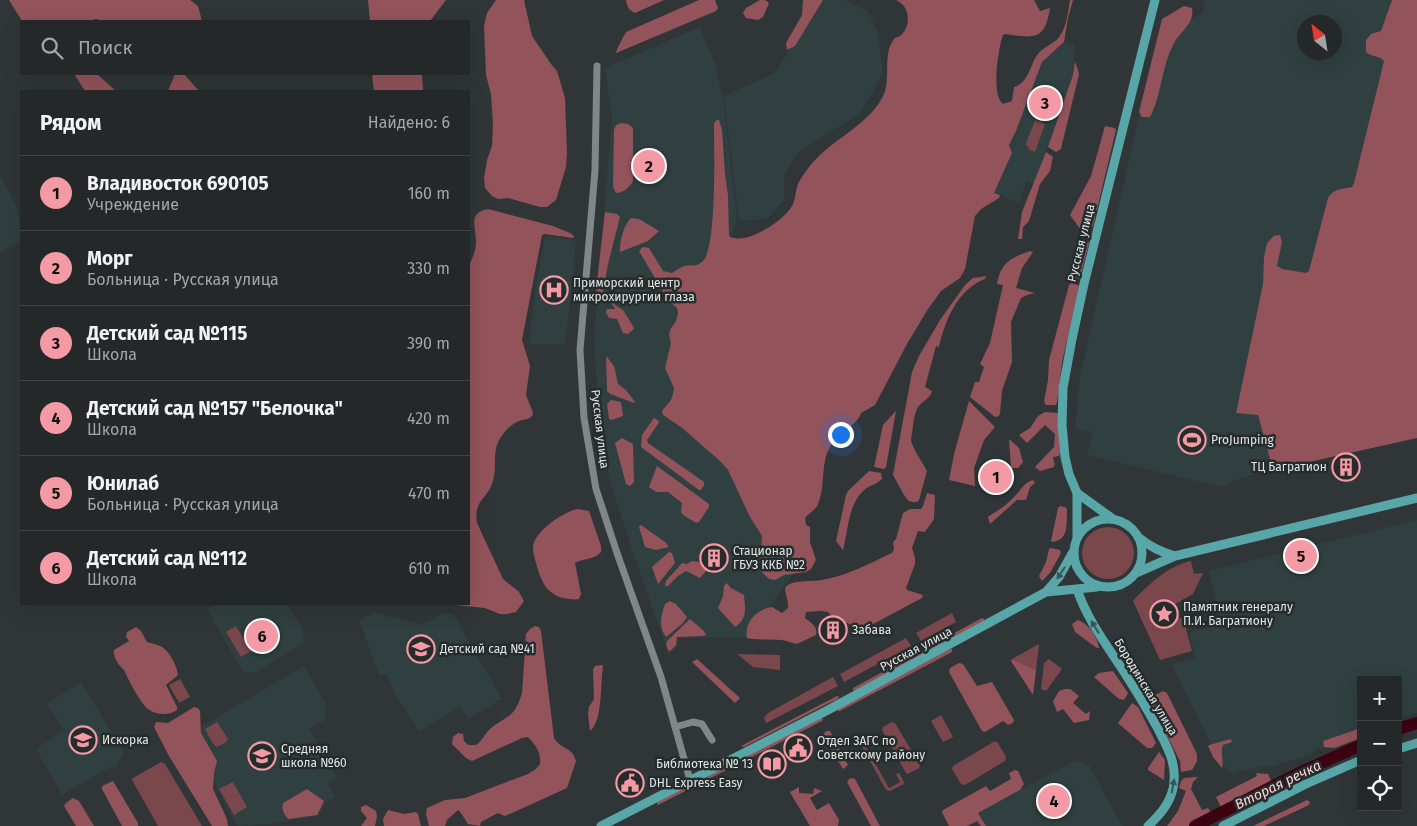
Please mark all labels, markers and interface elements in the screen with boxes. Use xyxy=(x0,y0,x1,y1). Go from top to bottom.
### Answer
north arrow xyxy=(1297,15,1342,60)
search box xyxy=(20,20,470,75)
icon: search xyxy=(38,34,66,62)
text: Поиск xyxy=(78,36,132,59)
pin: 3 xyxy=(1029,84,1061,122)
text: Рядом xyxy=(40,110,101,136)
text: Найдено: 6 xyxy=(368,113,450,132)
pin: 2 xyxy=(633,147,665,185)
text: Владивосток 690105 xyxy=(87,172,269,195)
text: 1 xyxy=(52,184,60,203)
text: 160 m xyxy=(408,184,450,203)
text: Учреждение xyxy=(87,195,179,214)
street label: Русская улица xyxy=(1065,203,1097,283)
text: Морг xyxy=(87,247,133,270)
text: 2 xyxy=(52,259,60,278)
text: 330 m xyxy=(407,259,450,278)
text: Больница · Русская улица xyxy=(87,270,279,289)
hospital icon: Приморский центр микрохирургии глаза xyxy=(539,275,569,305)
place label: Приморский центр микрохирургии глаза xyxy=(573,276,695,304)
text: Детский сад №115 xyxy=(87,322,247,345)
text: 3 xyxy=(52,334,60,353)
text: 390 m xyxy=(407,334,450,353)
text: Школа xyxy=(87,345,137,364)
street label: Русская улица xyxy=(588,389,612,469)
text: Детский сад №157 "Белочка" xyxy=(87,397,343,420)
text: 4 xyxy=(51,409,61,428)
text: 420 m xyxy=(407,409,450,428)
text: Школа xyxy=(87,420,137,439)
your location xyxy=(828,422,854,448)
sports icon: ProJumping xyxy=(1177,425,1207,455)
place label: ProJumping xyxy=(1211,433,1274,447)
building icon: ТЦ Багратион xyxy=(1331,452,1361,482)
pin: 1 xyxy=(980,458,1012,496)
place label: ТЦ Багратион xyxy=(1251,460,1327,474)
text: Юнилаб xyxy=(87,472,159,495)
text: 5 xyxy=(52,484,60,503)
text: 470 m xyxy=(408,484,450,503)
text: Больница · Русская улица xyxy=(87,495,279,514)
pin: 5 xyxy=(1285,537,1317,575)
building icon: Стационар ГБУЗ ККБ №2 xyxy=(699,543,729,573)
place label: Стационар ГБУЗ ККБ №2 xyxy=(733,544,805,572)
text: Детский сад №112 xyxy=(87,547,247,570)
text: 6 xyxy=(51,559,61,578)
text: 610 m xyxy=(408,559,450,578)
one-way arrow xyxy=(1056,567,1065,580)
text: Школа xyxy=(87,570,137,589)
place icon: Памятник генералу П.И. Багратиону xyxy=(1149,599,1179,629)
place label: Памятник генералу П.И. Багратиону xyxy=(1183,600,1293,628)
building icon: Забава xyxy=(818,615,848,645)
pin: 6 xyxy=(246,617,278,655)
one-way arrow xyxy=(1090,621,1100,634)
place label: Забава xyxy=(852,623,891,637)
street label: Русская улица xyxy=(877,624,955,674)
school or university icon: Детский сад №41 xyxy=(406,634,436,664)
street label: Бородинская улица xyxy=(1112,636,1180,738)
place label: Детский сад №41 xyxy=(439,642,535,656)
map controls xyxy=(1357,676,1402,811)
button: + xyxy=(1357,676,1402,721)
button: − xyxy=(1357,721,1402,766)
school or university icon: Искорка xyxy=(68,725,98,755)
place label: Искорка xyxy=(102,733,149,747)
public building icon: Отдел ЗАГС по Советскому району xyxy=(783,733,813,763)
place label: Отдел ЗАГС по Советскому району xyxy=(817,734,925,762)
school or university icon: Средняя школа №60 xyxy=(247,741,277,771)
place label: Средняя школа №60 xyxy=(281,742,347,770)
library icon: Библиотека № 13 xyxy=(757,749,787,779)
place label: Библиотека № 13 xyxy=(656,757,753,771)
water label: Вторая речка xyxy=(1232,757,1324,813)
button: locate xyxy=(1357,766,1402,811)
public building icon: DHL Express Easy xyxy=(615,768,645,798)
place label: DHL Express Easy xyxy=(649,776,743,790)
one-way arrow xyxy=(1169,777,1177,793)
pin: 4 xyxy=(1038,782,1070,820)

